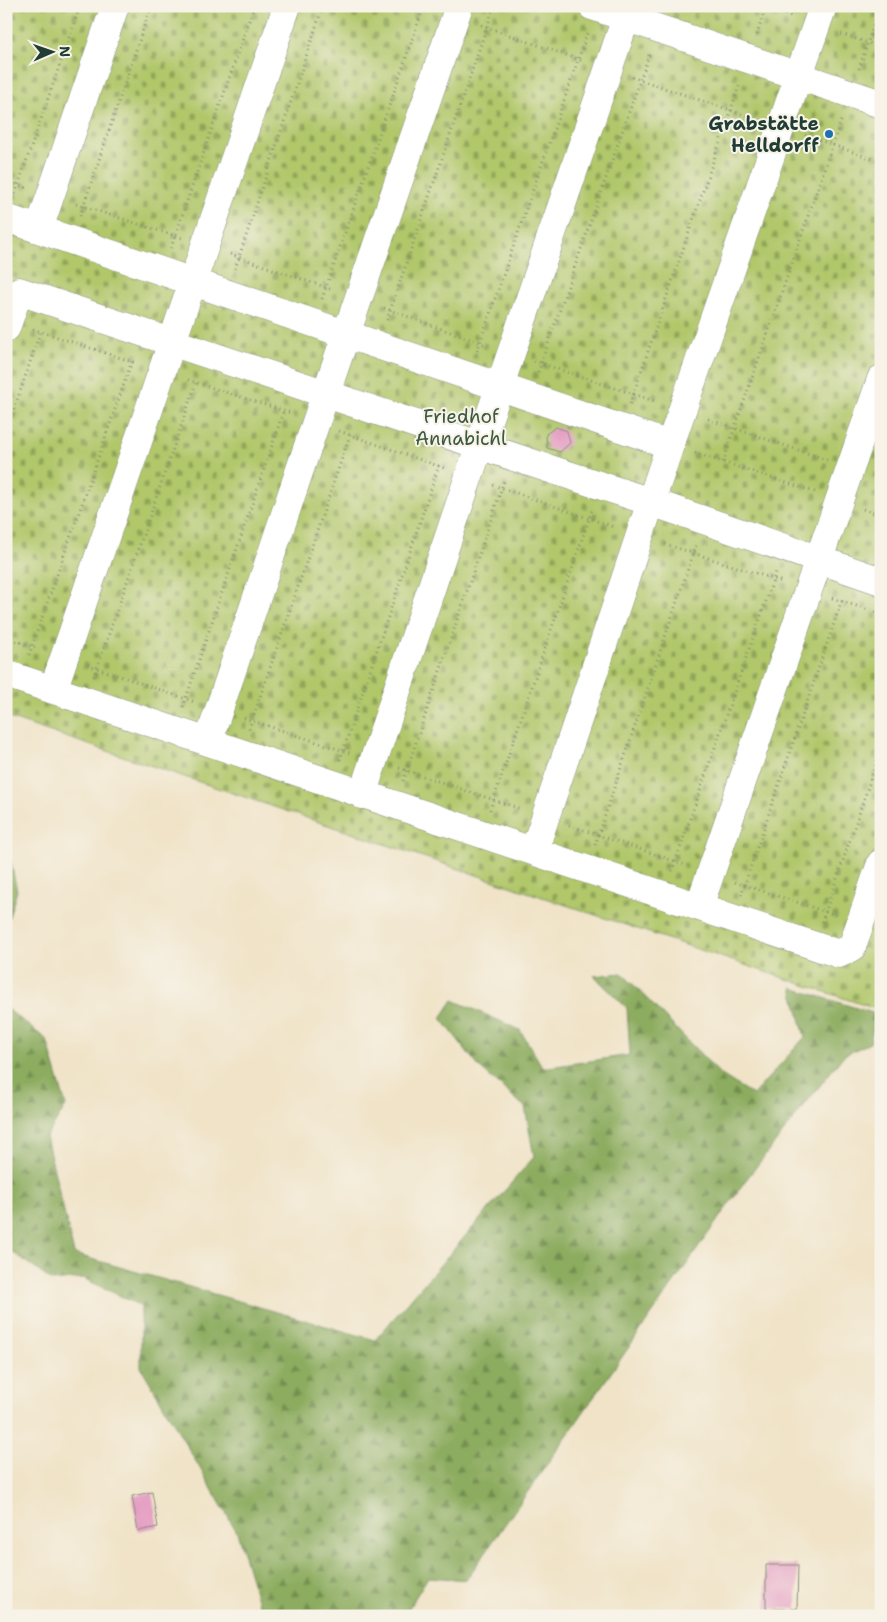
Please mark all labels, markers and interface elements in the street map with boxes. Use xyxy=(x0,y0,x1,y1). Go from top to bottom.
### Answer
north arrow xyxy=(28,28,78,78)
text: N xyxy=(56,46,74,57)
place label: Grabstätte Helldorff xyxy=(708,111,820,158)
marker: Grabstätte Helldorff xyxy=(823,128,835,140)
park label: Friedhof Annabichl xyxy=(415,404,507,451)

